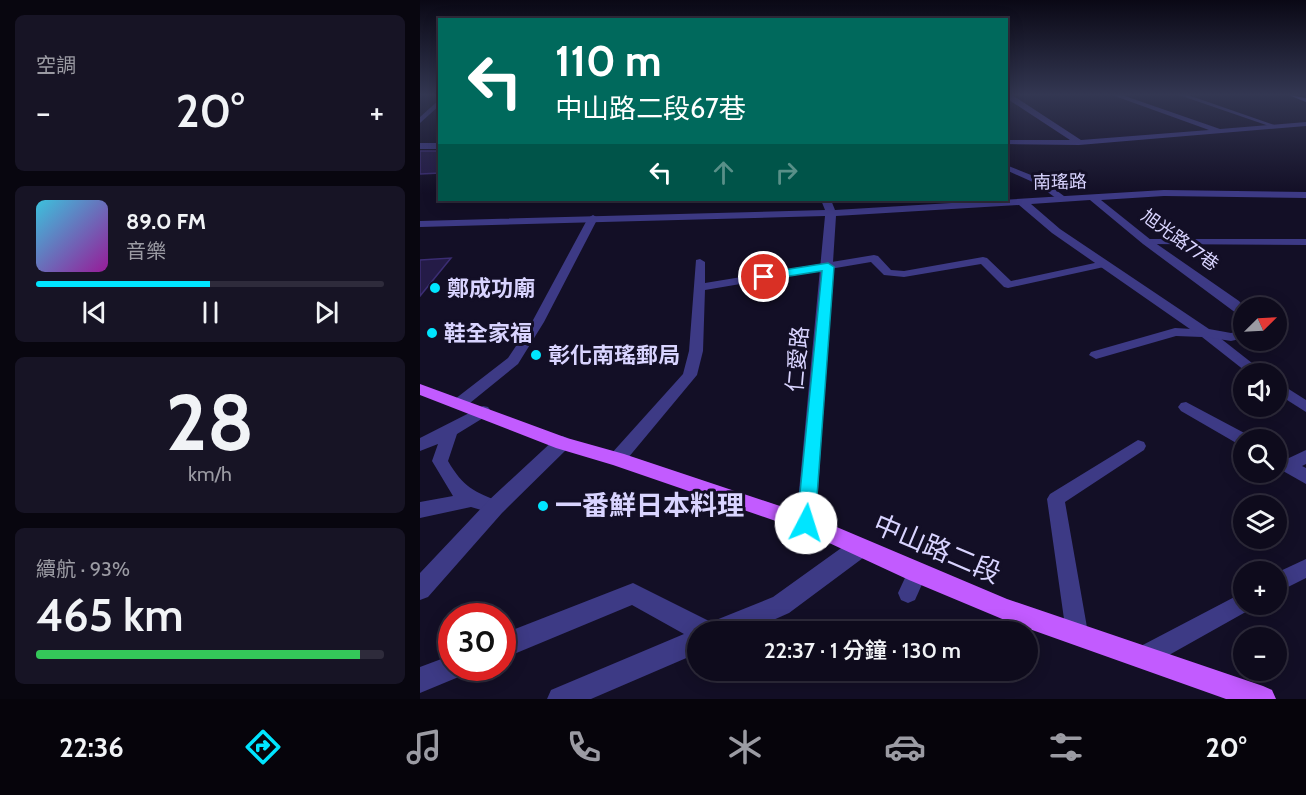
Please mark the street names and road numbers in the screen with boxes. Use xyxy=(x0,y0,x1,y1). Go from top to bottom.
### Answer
street label: 南瑤路 xyxy=(1033,171,1087,193)
street label: 旭光路77巷 xyxy=(1137,205,1223,275)
street label: 仁愛路 xyxy=(781,325,814,393)
street label: 中山路二段 xyxy=(869,507,1006,590)

